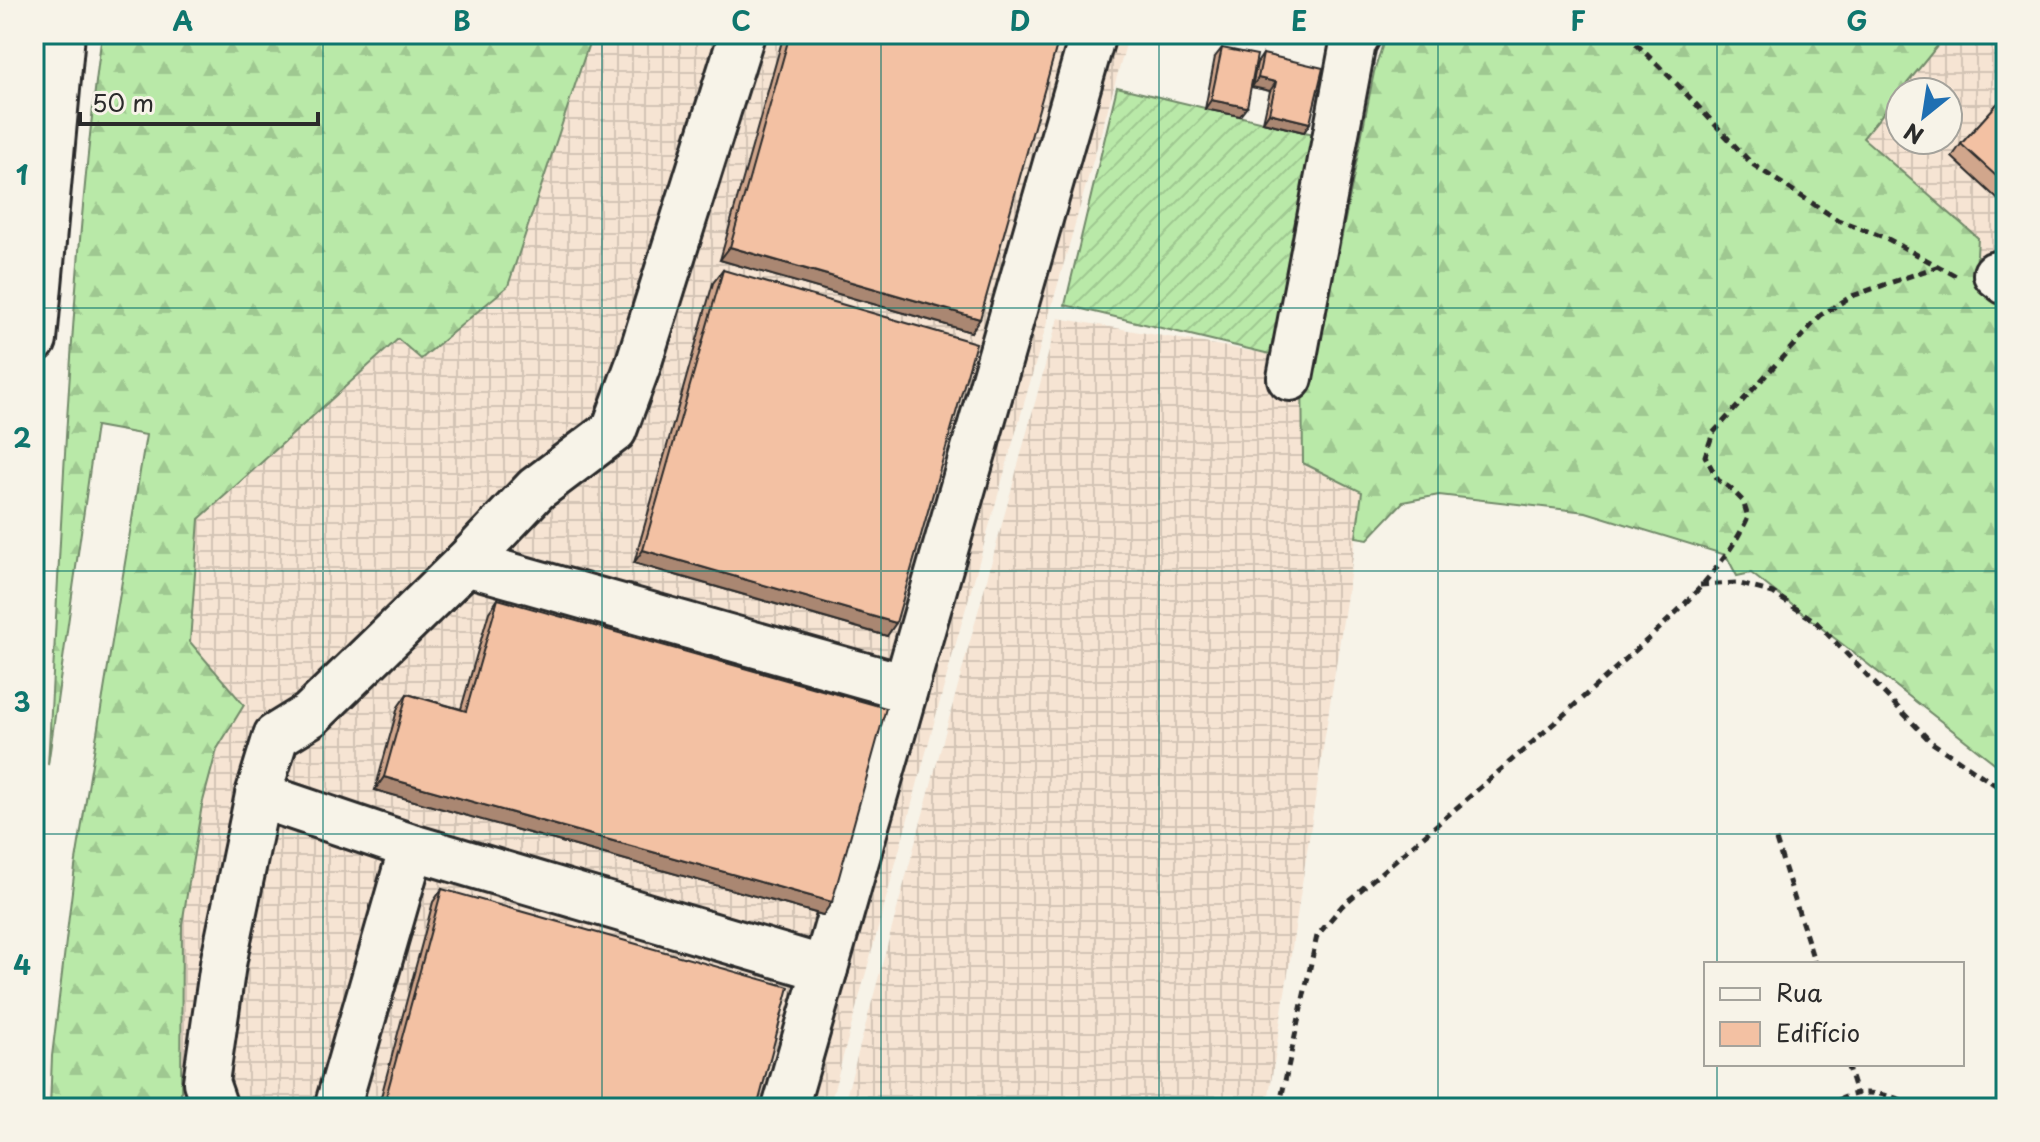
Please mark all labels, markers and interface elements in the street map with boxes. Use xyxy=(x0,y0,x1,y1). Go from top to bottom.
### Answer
text: A xyxy=(173,1,193,40)
text: B xyxy=(453,1,471,40)
text: C xyxy=(731,1,751,40)
text: D xyxy=(1010,1,1030,40)
text: E xyxy=(1291,1,1307,40)
text: F xyxy=(1570,1,1586,40)
text: G xyxy=(1846,1,1868,40)
scale bar xyxy=(80,76,318,126)
north arrow xyxy=(1884,76,1964,156)
text: 50 m xyxy=(92,84,154,120)
text: N xyxy=(1897,116,1929,153)
text: 1 xyxy=(16,155,28,194)
text: 2 xyxy=(13,418,31,457)
text: 3 xyxy=(13,682,31,721)
text: 4 xyxy=(13,945,31,984)
legend xyxy=(1704,962,1964,1066)
text: Rua xyxy=(1776,974,1822,1010)
text: Edifício xyxy=(1776,1014,1860,1050)

